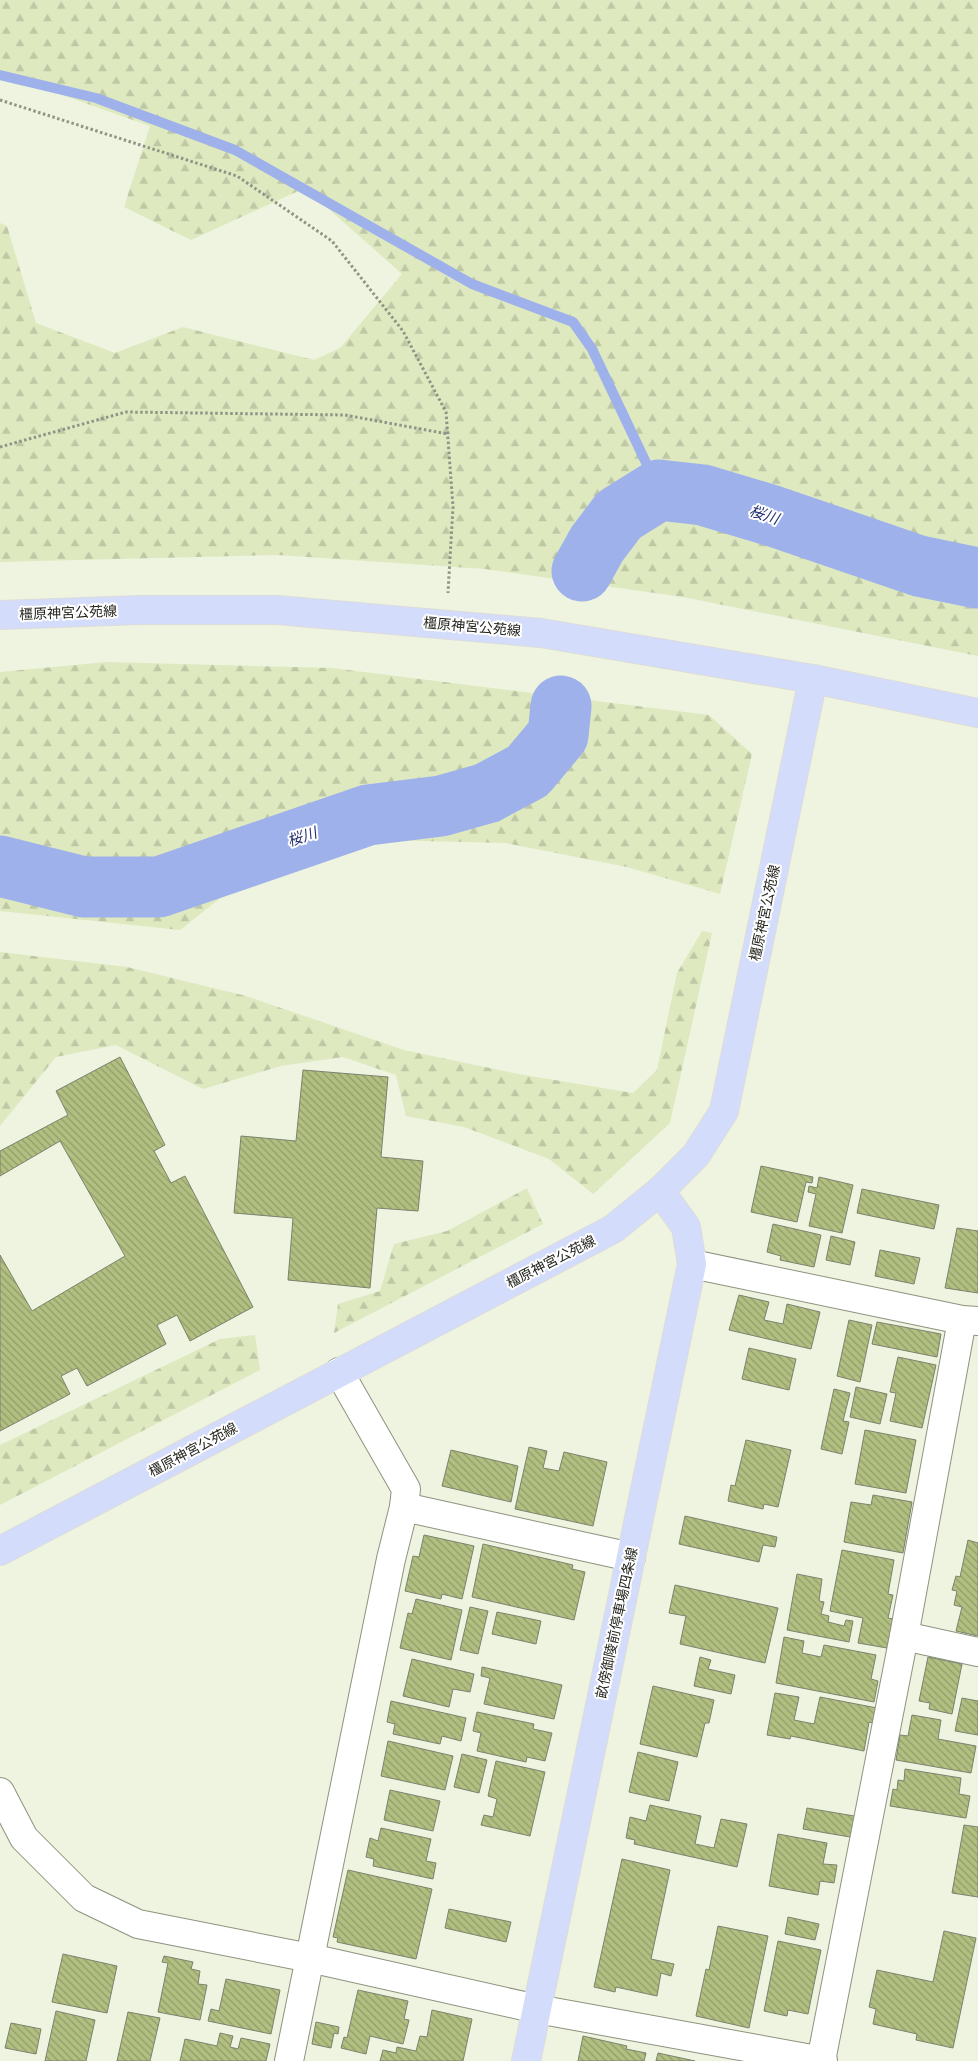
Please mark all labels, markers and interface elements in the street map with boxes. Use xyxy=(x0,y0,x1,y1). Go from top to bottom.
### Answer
water label: 桜川 xyxy=(747,502,783,529)
street label: 橿原神宮公苑線 xyxy=(19,603,117,623)
street label: 橿原神宮公苑線 xyxy=(422,614,522,640)
water label: 桜川 xyxy=(285,823,321,850)
street label: 橿原神宮公苑線 xyxy=(746,863,784,963)
street label: 橿原神宮公苑線 xyxy=(503,1232,599,1292)
street label: 橿原神宮公苑線 xyxy=(146,1419,240,1481)
street label: 畝傍御陵前停車場四条線 xyxy=(593,1546,641,1700)

